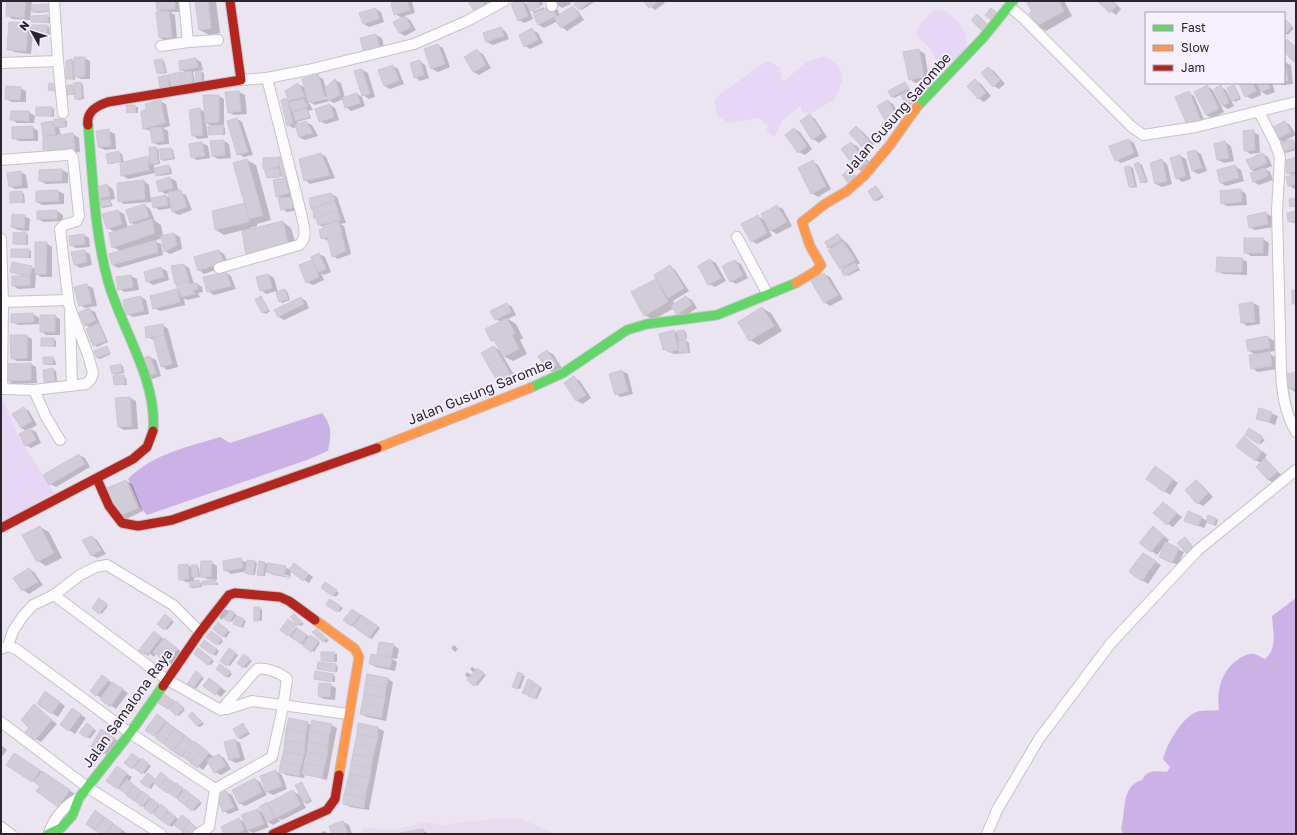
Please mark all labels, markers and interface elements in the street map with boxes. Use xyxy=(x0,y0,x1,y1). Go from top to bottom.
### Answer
north arrow xyxy=(12,12,52,52)
legend xyxy=(1145,12,1285,84)
text: N xyxy=(16,18,32,33)
text: Fast xyxy=(1181,20,1206,35)
text: Slow xyxy=(1181,40,1209,55)
street label: Jalan Gusung Sarombe xyxy=(840,49,954,177)
text: Jam xyxy=(1181,60,1205,75)
street label: Jalan Gusung Sarombe xyxy=(405,354,555,428)
street label: Jalan Samalona Raya xyxy=(78,645,176,771)

